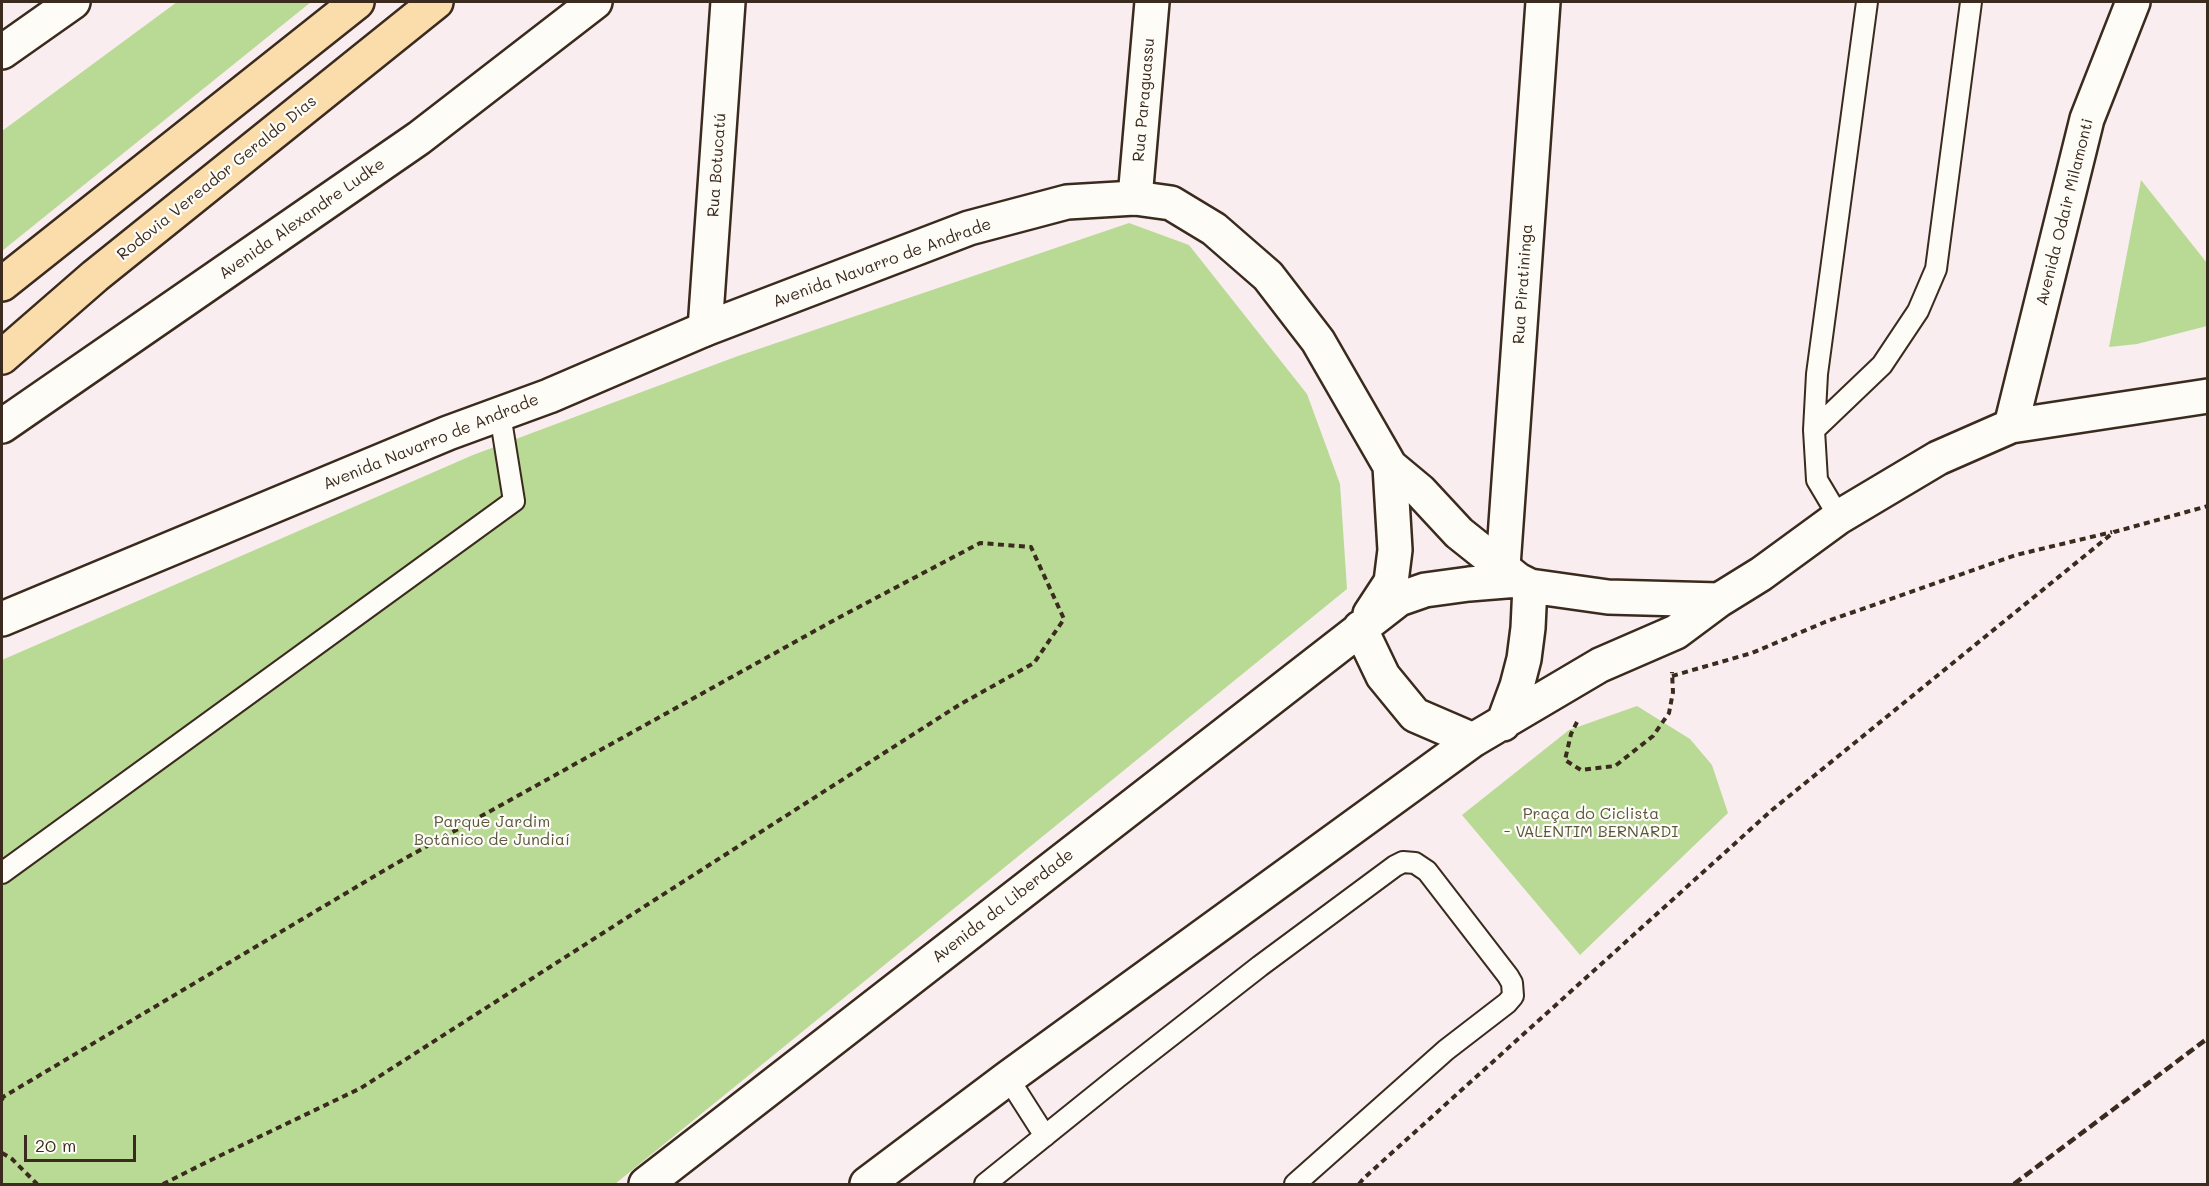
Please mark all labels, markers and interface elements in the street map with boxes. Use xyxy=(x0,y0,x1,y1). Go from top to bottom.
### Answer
street label: Rua Paraguassu xyxy=(1129,37,1159,163)
street label: Rodovia Vereador Geraldo Dias xyxy=(113,92,321,264)
street label: Rua Botucatú xyxy=(704,112,730,218)
street label: Avenida Odair Milamonti xyxy=(2032,116,2098,308)
street label: Avenida Alexandre Ludke xyxy=(216,154,388,284)
street label: Avenida Navarro de Andrade xyxy=(770,214,994,312)
street label: Rua Piratininga xyxy=(1509,223,1537,345)
street label: Avenida Navarro de Andrade xyxy=(320,390,542,494)
park label: Praça do Ciclista - VALENTIM BERNARDI xyxy=(1504,804,1678,842)
park label: Parque Jardim Botânico de Jundiaí xyxy=(414,812,570,850)
street label: Avenida da Liberdade xyxy=(929,845,1077,967)
scale bar xyxy=(27,1123,140,1161)
text: 20 m xyxy=(35,1133,76,1157)

